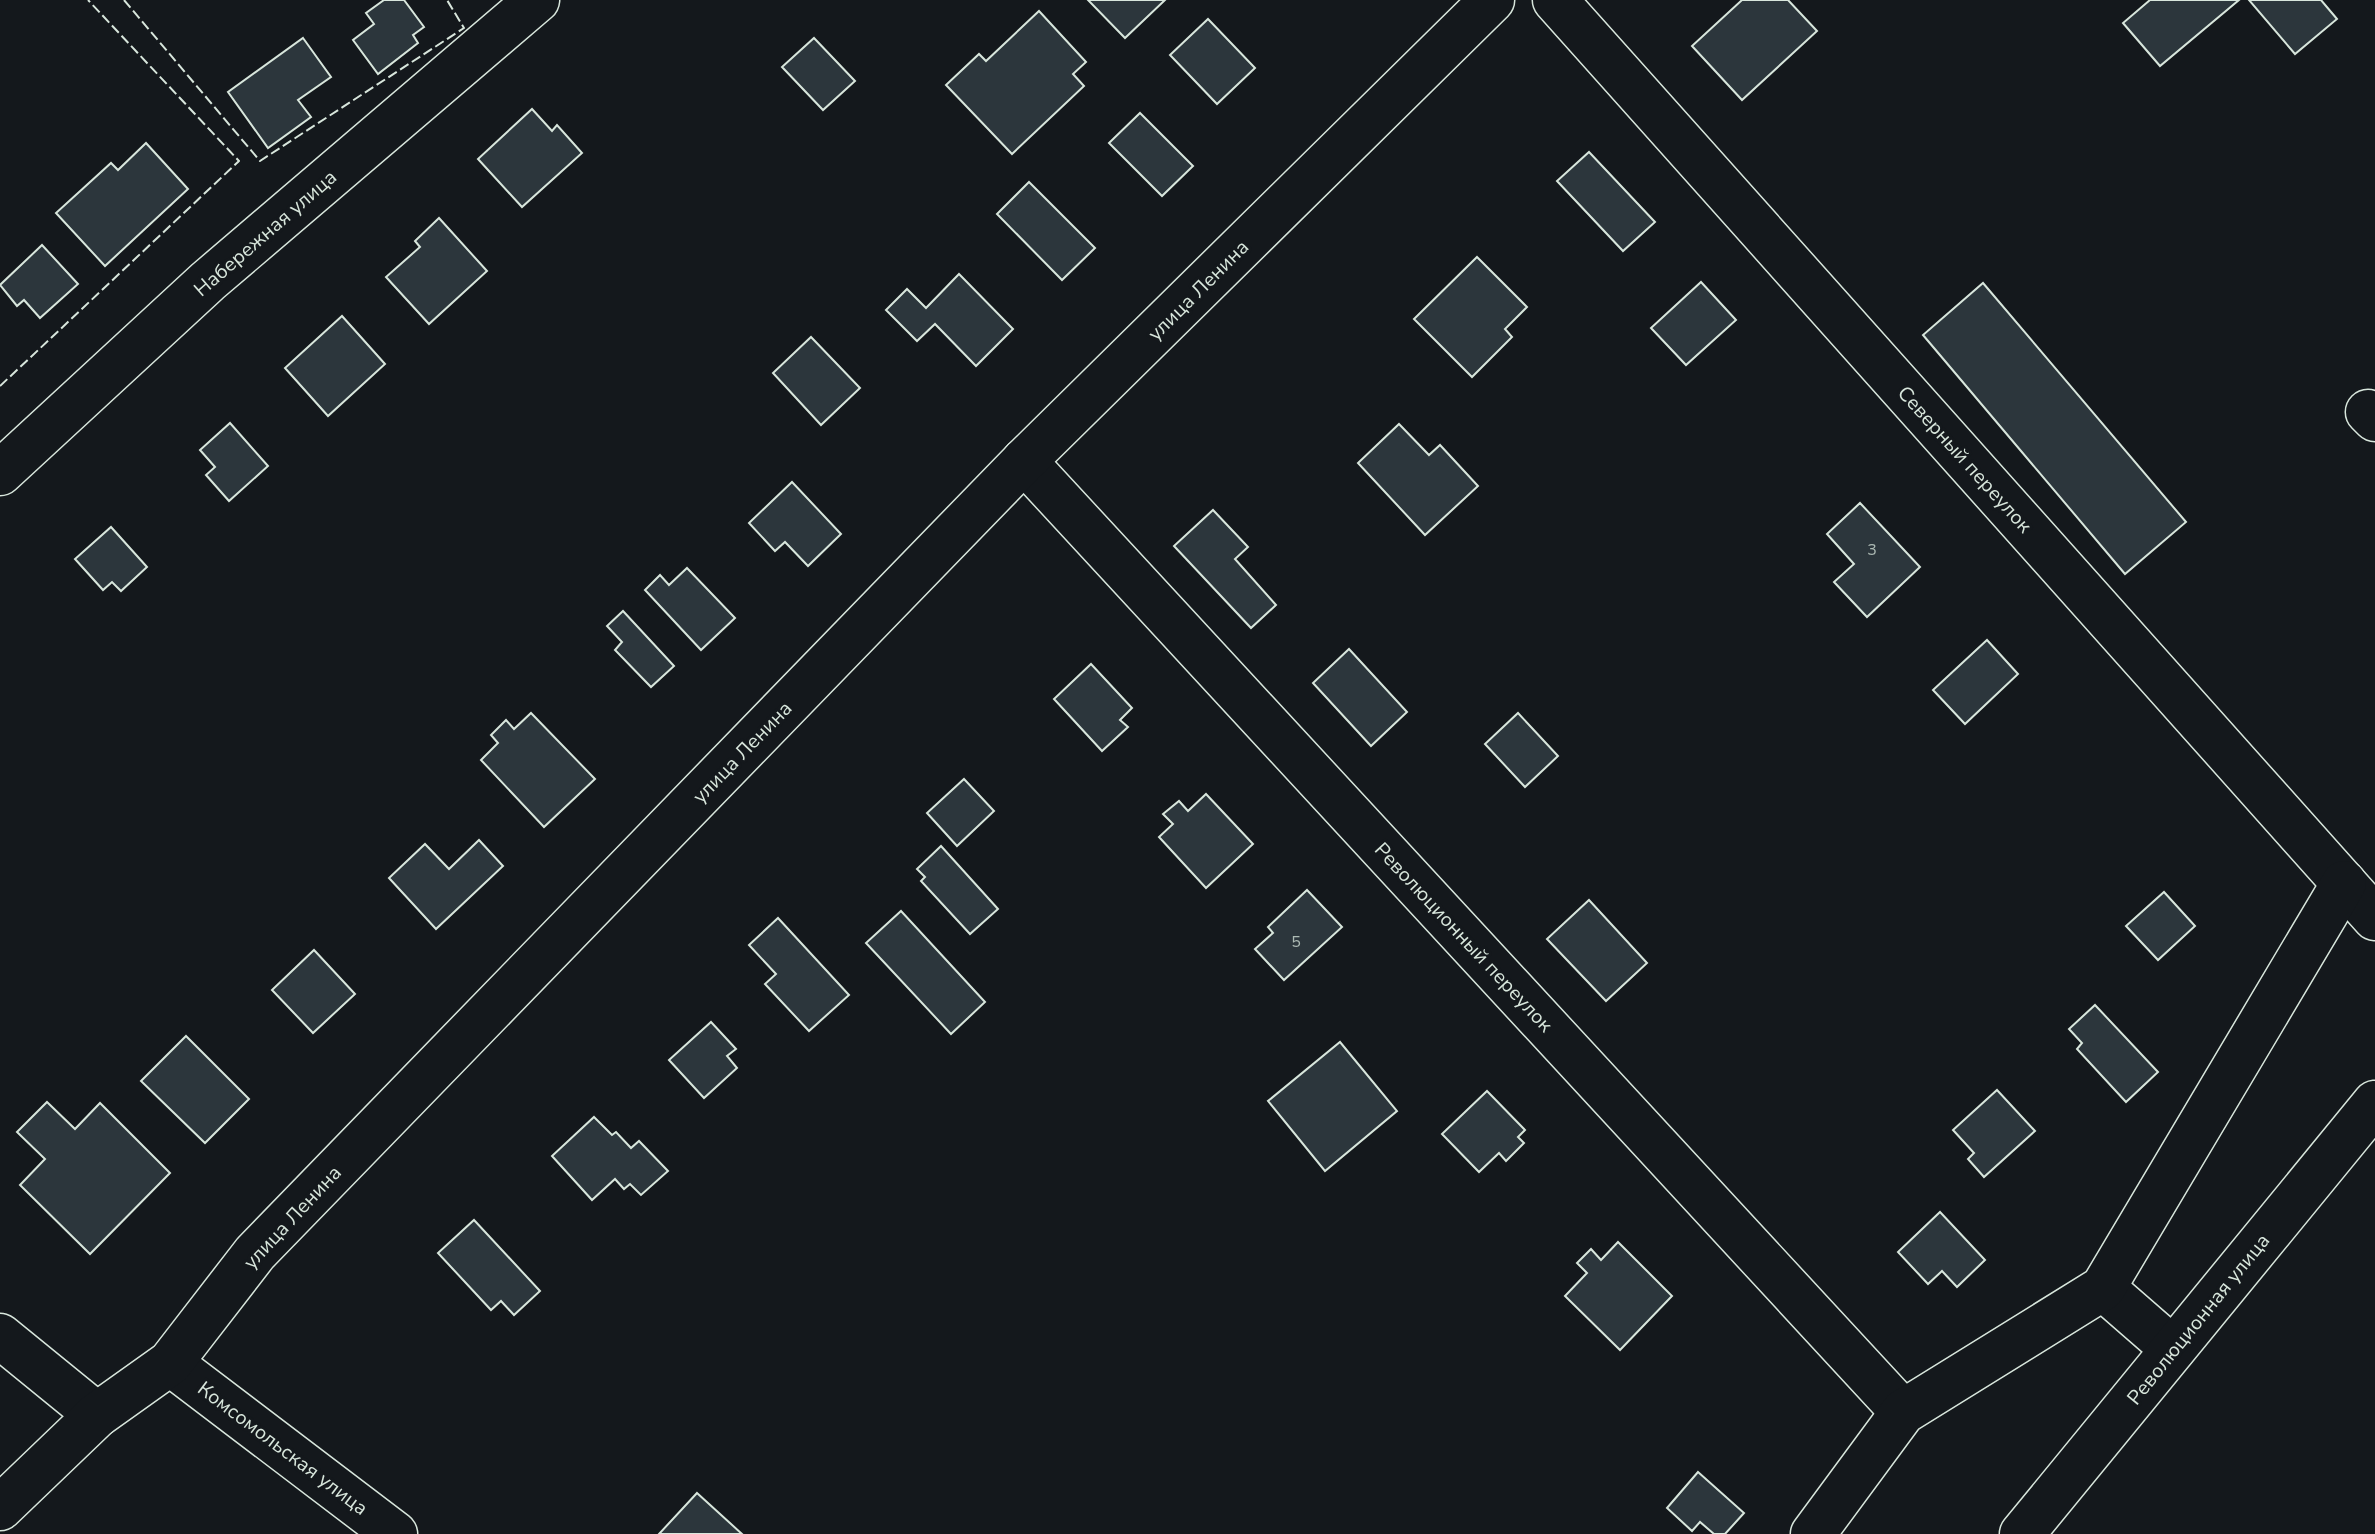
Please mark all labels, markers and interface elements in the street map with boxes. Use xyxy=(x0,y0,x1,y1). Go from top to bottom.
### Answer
street label: Набережная улица xyxy=(188,164,342,303)
street label: улица Ленина xyxy=(1142,234,1255,347)
street label: Северный переулок xyxy=(1891,380,2038,539)
house number: 3 xyxy=(1867,539,1877,561)
street label: улица Ленина xyxy=(687,695,798,809)
street label: Революционный переулок xyxy=(1368,837,1559,1038)
house number: 5 xyxy=(1291,931,1301,953)
street label: улица Ленина xyxy=(237,1160,347,1275)
street label: Революционная улица xyxy=(2121,1228,2276,1411)
street label: Комсомольская улица xyxy=(192,1375,373,1521)

